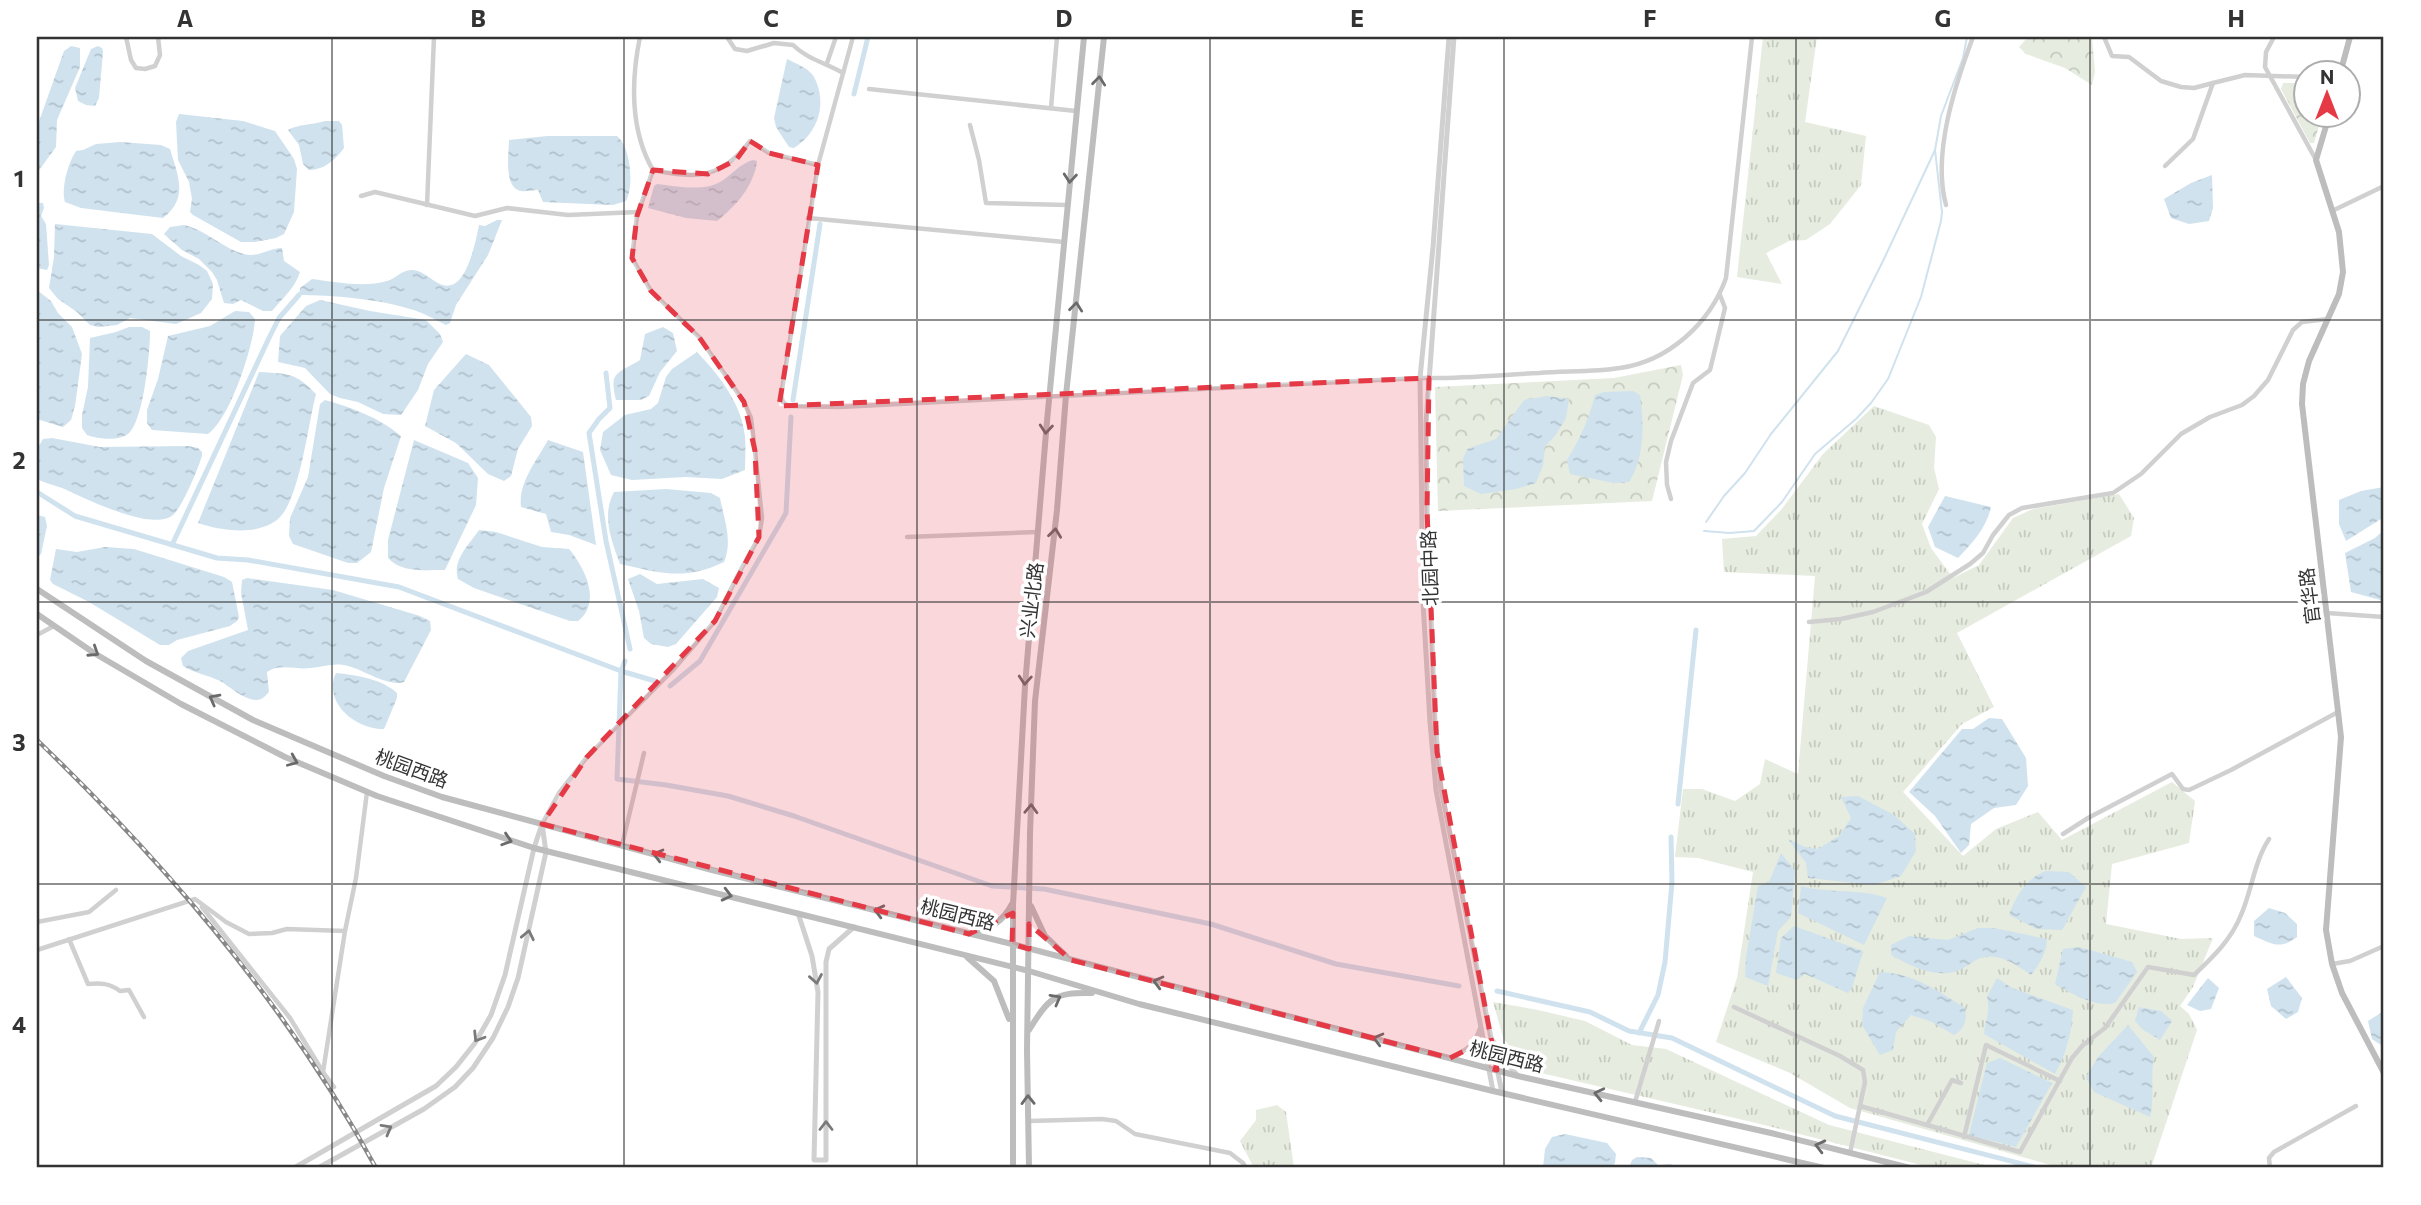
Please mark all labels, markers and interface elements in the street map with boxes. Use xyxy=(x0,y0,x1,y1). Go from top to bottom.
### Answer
text: A xyxy=(177,4,194,32)
text: B xyxy=(470,4,486,32)
text: C xyxy=(763,4,779,32)
text: D xyxy=(1056,4,1073,32)
text: E xyxy=(1350,4,1364,32)
text: F xyxy=(1643,4,1657,32)
text: G xyxy=(1935,4,1951,32)
text: H xyxy=(2227,4,2245,32)
north arrow xyxy=(2292,60,2362,130)
text: N xyxy=(2320,65,2334,88)
one-way arrow xyxy=(1092,75,1107,86)
text: 1 xyxy=(14,164,24,192)
one-way arrow xyxy=(1063,173,1078,184)
one-way arrow xyxy=(1068,301,1083,313)
one-way arrow xyxy=(1039,423,1054,434)
text: 2 xyxy=(12,446,26,474)
one-way arrow xyxy=(1047,528,1062,539)
street label: 北园中路 xyxy=(1416,530,1442,606)
street label: 兴业北路 xyxy=(1015,561,1047,639)
street label: 官华路 xyxy=(2294,566,2324,626)
one-way arrow xyxy=(86,644,99,657)
one-way arrow xyxy=(1018,675,1033,686)
one-way arrow xyxy=(209,694,221,707)
text: 3 xyxy=(12,728,26,756)
street label: 桃园西路 xyxy=(372,744,452,792)
one-way arrow xyxy=(287,752,299,766)
one-way arrow xyxy=(1024,803,1039,814)
one-way arrow xyxy=(500,831,512,846)
one-way arrow xyxy=(653,849,665,863)
one-way arrow xyxy=(721,887,733,901)
street label: 桃园西路 xyxy=(918,894,998,934)
one-way arrow xyxy=(873,905,885,919)
one-way arrow xyxy=(520,929,534,941)
one-way arrow xyxy=(808,973,823,985)
one-way arrow xyxy=(1152,975,1164,990)
one-way arrow xyxy=(1049,994,1062,1007)
text: 4 xyxy=(12,1010,26,1038)
one-way arrow xyxy=(473,1029,486,1042)
one-way arrow xyxy=(1372,1033,1384,1047)
street label: 桃园西路 xyxy=(1467,1036,1547,1076)
one-way arrow xyxy=(1593,1088,1605,1102)
one-way arrow xyxy=(1021,1094,1036,1105)
one-way arrow xyxy=(818,1120,834,1131)
one-way arrow xyxy=(380,1124,392,1137)
one-way arrow xyxy=(1814,1140,1826,1154)

